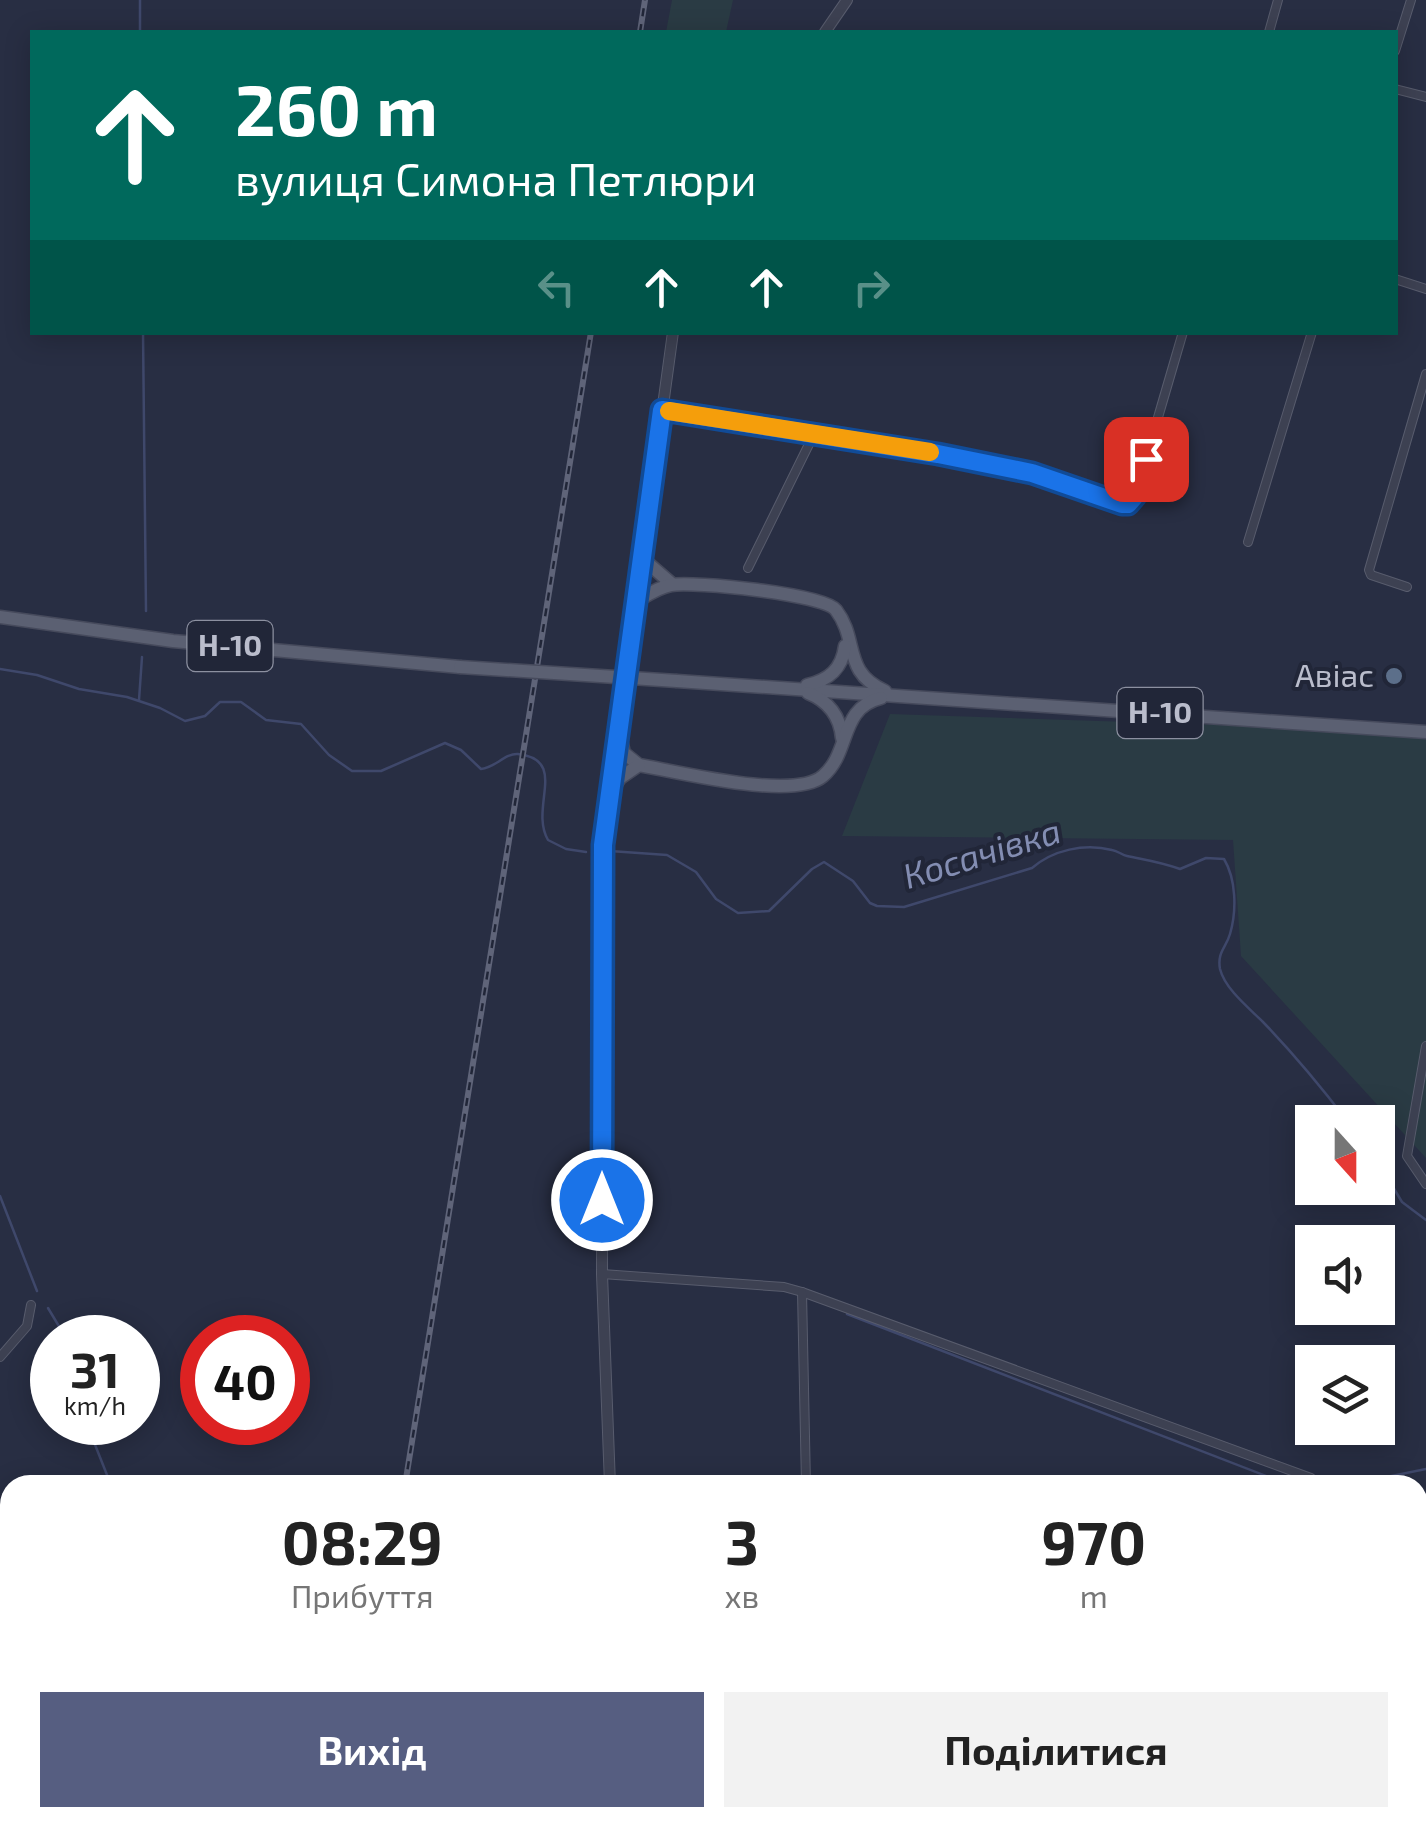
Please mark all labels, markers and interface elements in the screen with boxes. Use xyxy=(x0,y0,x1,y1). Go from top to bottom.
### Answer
text: 260 m xyxy=(235,66,438,150)
icon: ahead xyxy=(70,70,200,200)
text: вулиця Симона Петлюри xyxy=(235,151,757,205)
icon: left xyxy=(529,260,584,315)
icon: ahead xyxy=(634,260,689,315)
icon: ahead xyxy=(739,260,794,315)
icon: right xyxy=(844,260,899,315)
pin xyxy=(1104,417,1189,502)
icon: arrive xyxy=(1119,432,1174,487)
road number: Н-10 xyxy=(188,621,272,671)
place label: Авіас xyxy=(1295,655,1374,693)
marker: Авіас xyxy=(1383,665,1405,687)
road number: Н-10 xyxy=(1118,688,1202,738)
water label: Косачівка xyxy=(898,808,1065,896)
north arrow xyxy=(1295,1105,1395,1205)
map controls xyxy=(1295,1105,1395,1445)
position arrow xyxy=(550,1148,654,1252)
button: sound xyxy=(1295,1225,1395,1325)
speed limit sign: 40 xyxy=(180,1315,310,1445)
text: 31 xyxy=(70,1338,120,1398)
button: layers xyxy=(1295,1345,1395,1445)
text: km/h xyxy=(64,1390,126,1420)
text: 08:29 xyxy=(282,1505,443,1577)
text: 3 xyxy=(725,1505,759,1577)
text: 970 xyxy=(1041,1505,1146,1577)
text: Прибуття xyxy=(291,1576,434,1614)
text: хв xyxy=(725,1576,759,1614)
text: m xyxy=(1080,1576,1108,1614)
button: Вихід xyxy=(40,1692,704,1807)
button: Поділитися xyxy=(724,1692,1388,1807)

